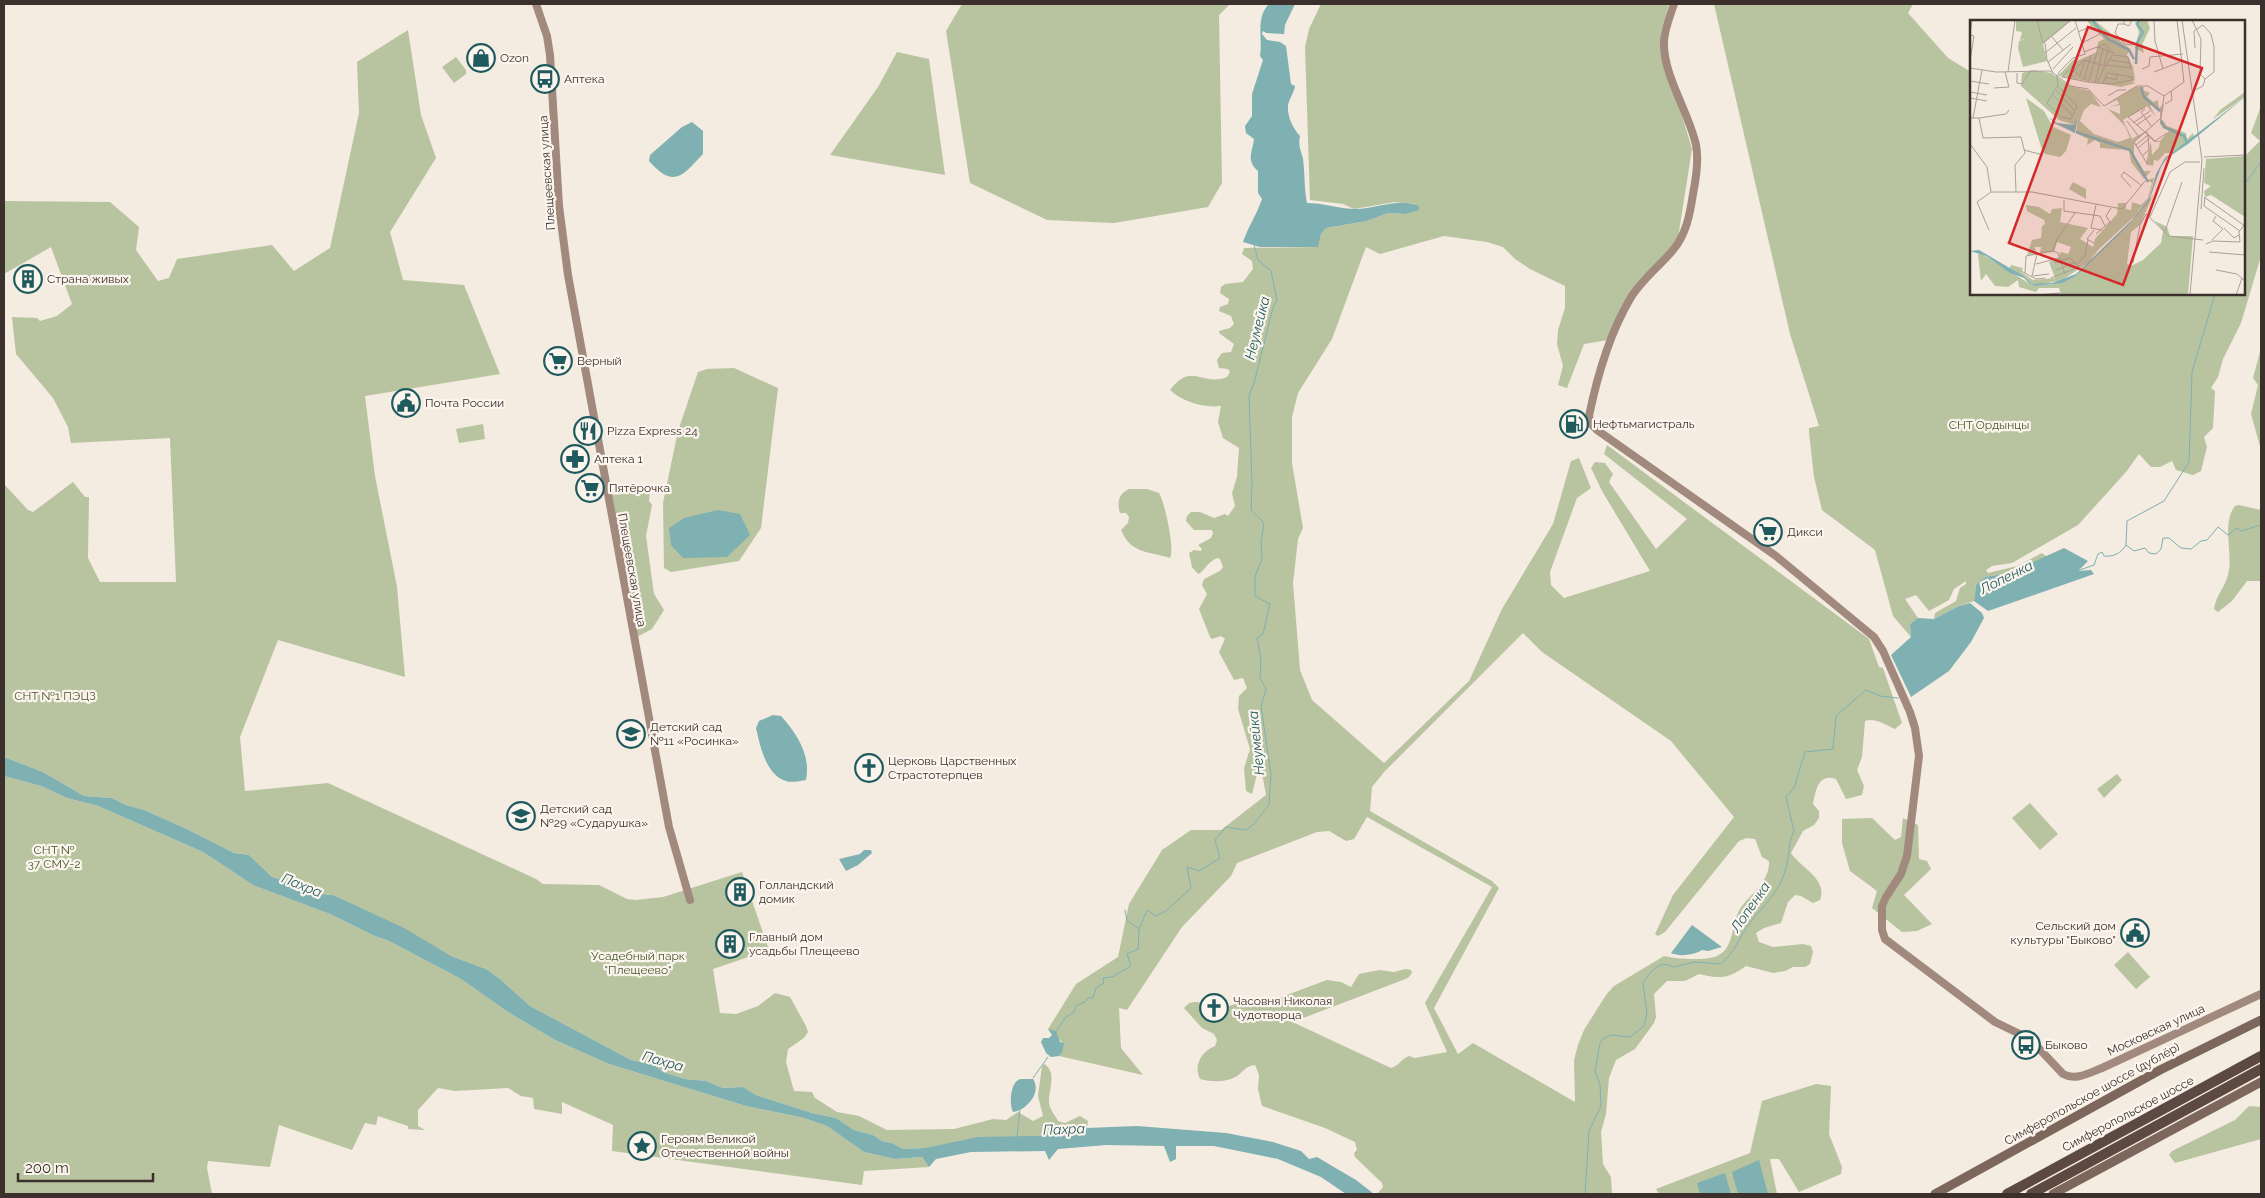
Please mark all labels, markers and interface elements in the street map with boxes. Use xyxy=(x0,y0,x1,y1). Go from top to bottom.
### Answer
inset map xyxy=(1970,20,2245,295)
shop icon: Ozon xyxy=(466,43,496,73)
place label: Ozon xyxy=(500,51,529,65)
bus stop icon: Аптека xyxy=(530,64,560,94)
place label: Аптека xyxy=(564,72,604,86)
street label: Плещеевская улица xyxy=(536,115,558,231)
building icon: Страна живых xyxy=(13,264,43,294)
place label: Страна живых xyxy=(47,272,129,286)
water label: Неумейка xyxy=(1241,295,1273,361)
supermarket icon: Верный xyxy=(543,346,573,376)
place label: Верный xyxy=(577,354,622,368)
public building icon: Почта России xyxy=(391,388,421,418)
place label: Почта России xyxy=(425,396,504,410)
fuel station icon: Нефтьмагистраль xyxy=(1559,409,1589,439)
restaurant icon: Pizza Express 24 xyxy=(573,416,603,446)
place label: Нефтьмагистраль xyxy=(1593,417,1695,431)
park label: СНТ Ордынцы xyxy=(1949,418,2029,432)
place label: Pizza Express 24 xyxy=(607,424,698,438)
pharmacy icon: Аптека 1 xyxy=(560,444,590,474)
place label: Аптека 1 xyxy=(594,452,643,466)
supermarket icon: Пятёрочка xyxy=(575,473,605,503)
place label: Пятёрочка xyxy=(609,481,670,495)
street label: Плещеевская улица xyxy=(615,512,649,628)
supermarket icon: Дикси xyxy=(1753,517,1783,547)
place label: Дикси xyxy=(1787,525,1823,539)
water label: Лопенка xyxy=(1976,557,2035,598)
park label: СНТ №1 ПЭЦЗ xyxy=(14,689,96,703)
water label: Неумейка xyxy=(1245,710,1267,776)
school or university icon: Детский сад №11 «Росинка» xyxy=(616,719,646,749)
place label: Детский сад №11 «Росинка» xyxy=(650,720,739,748)
church icon: Церковь Царственных Страстотерпцев xyxy=(854,753,884,783)
place label: Церковь Царственных Страстотерпцев xyxy=(888,754,1016,782)
school or university icon: Детский сад №29 «Сударушка» xyxy=(506,801,536,831)
place label: Детский сад №29 «Сударушка» xyxy=(540,802,648,830)
park label: СНТ № 37 СМУ-2 xyxy=(27,843,81,871)
water label: Пахра xyxy=(280,870,324,900)
building icon: Голландский домик xyxy=(725,877,755,907)
place label: Голландский домик xyxy=(759,878,834,906)
water label: Лопенка xyxy=(1726,879,1773,936)
public building icon: Сельский дом культуры "Быково" xyxy=(2120,918,2150,948)
place label: Сельский дом культуры "Быково" xyxy=(2011,919,2116,947)
building icon: Главный дом усадьбы Плещеево xyxy=(715,929,745,959)
place label: Главный дом усадьбы Плещеево xyxy=(749,930,860,958)
park label: Усадебный парк "Плещеево" xyxy=(591,949,685,977)
church icon: Часовня Николая Чудотворца xyxy=(1199,993,1229,1023)
place label: Часовня Николая Чудотворца xyxy=(1233,994,1332,1022)
street label: Московская улица xyxy=(2105,1001,2207,1059)
bus stop icon: Быково xyxy=(2011,1030,2041,1060)
place label: Быково xyxy=(2045,1038,2088,1052)
street label: Симферопольское шоссе (дублёр) xyxy=(2002,1040,2182,1148)
water label: Пахра xyxy=(641,1048,685,1074)
street label: Симферопольское шоссе xyxy=(2060,1073,2196,1155)
water label: Пахра xyxy=(1043,1120,1085,1138)
place icon: Героям Великой Отечественной войны xyxy=(627,1131,657,1161)
place label: Героям Великой Отечественной войны xyxy=(661,1132,789,1160)
scale bar xyxy=(18,1150,152,1182)
text: 200 m xyxy=(25,1159,69,1177)

